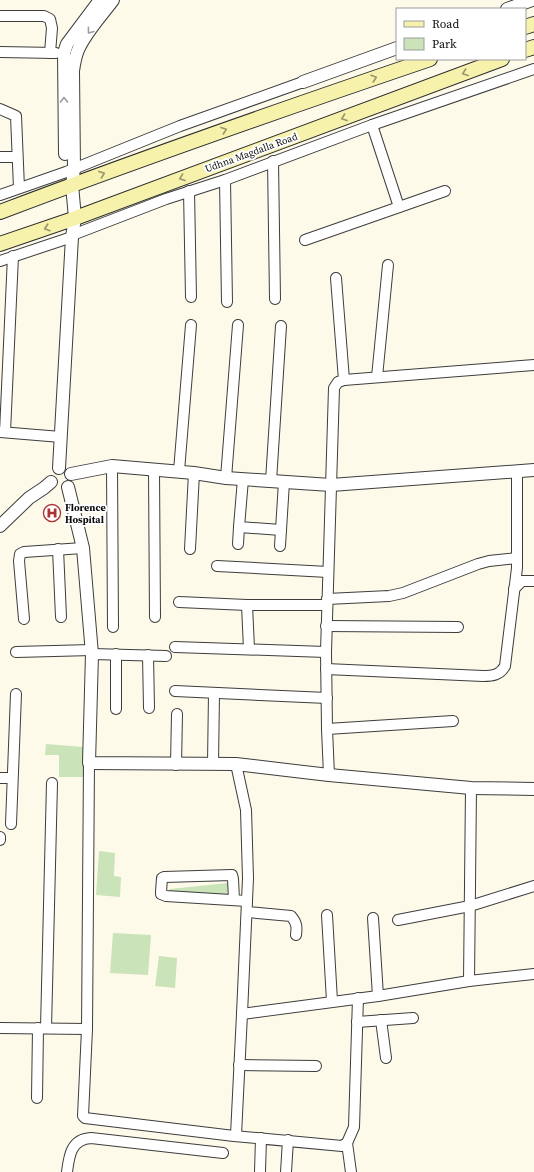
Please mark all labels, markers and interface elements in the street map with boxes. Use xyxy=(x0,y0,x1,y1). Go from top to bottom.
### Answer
legend xyxy=(396,8,526,60)
text: Road xyxy=(432,16,459,32)
one-way arrow xyxy=(87,27,94,34)
text: Park xyxy=(432,36,457,52)
one-way arrow xyxy=(462,68,469,76)
one-way arrow xyxy=(370,74,377,83)
one-way arrow xyxy=(60,97,68,103)
one-way arrow xyxy=(340,113,347,122)
one-way arrow xyxy=(221,127,228,135)
street label: Udhna Magdalla Road xyxy=(203,130,300,175)
one-way arrow xyxy=(98,170,105,179)
one-way arrow xyxy=(179,174,186,182)
one-way arrow xyxy=(44,223,51,232)
place label: Florence Hospital xyxy=(65,501,106,526)
hospital icon: Florence Hospital xyxy=(42,503,62,523)

